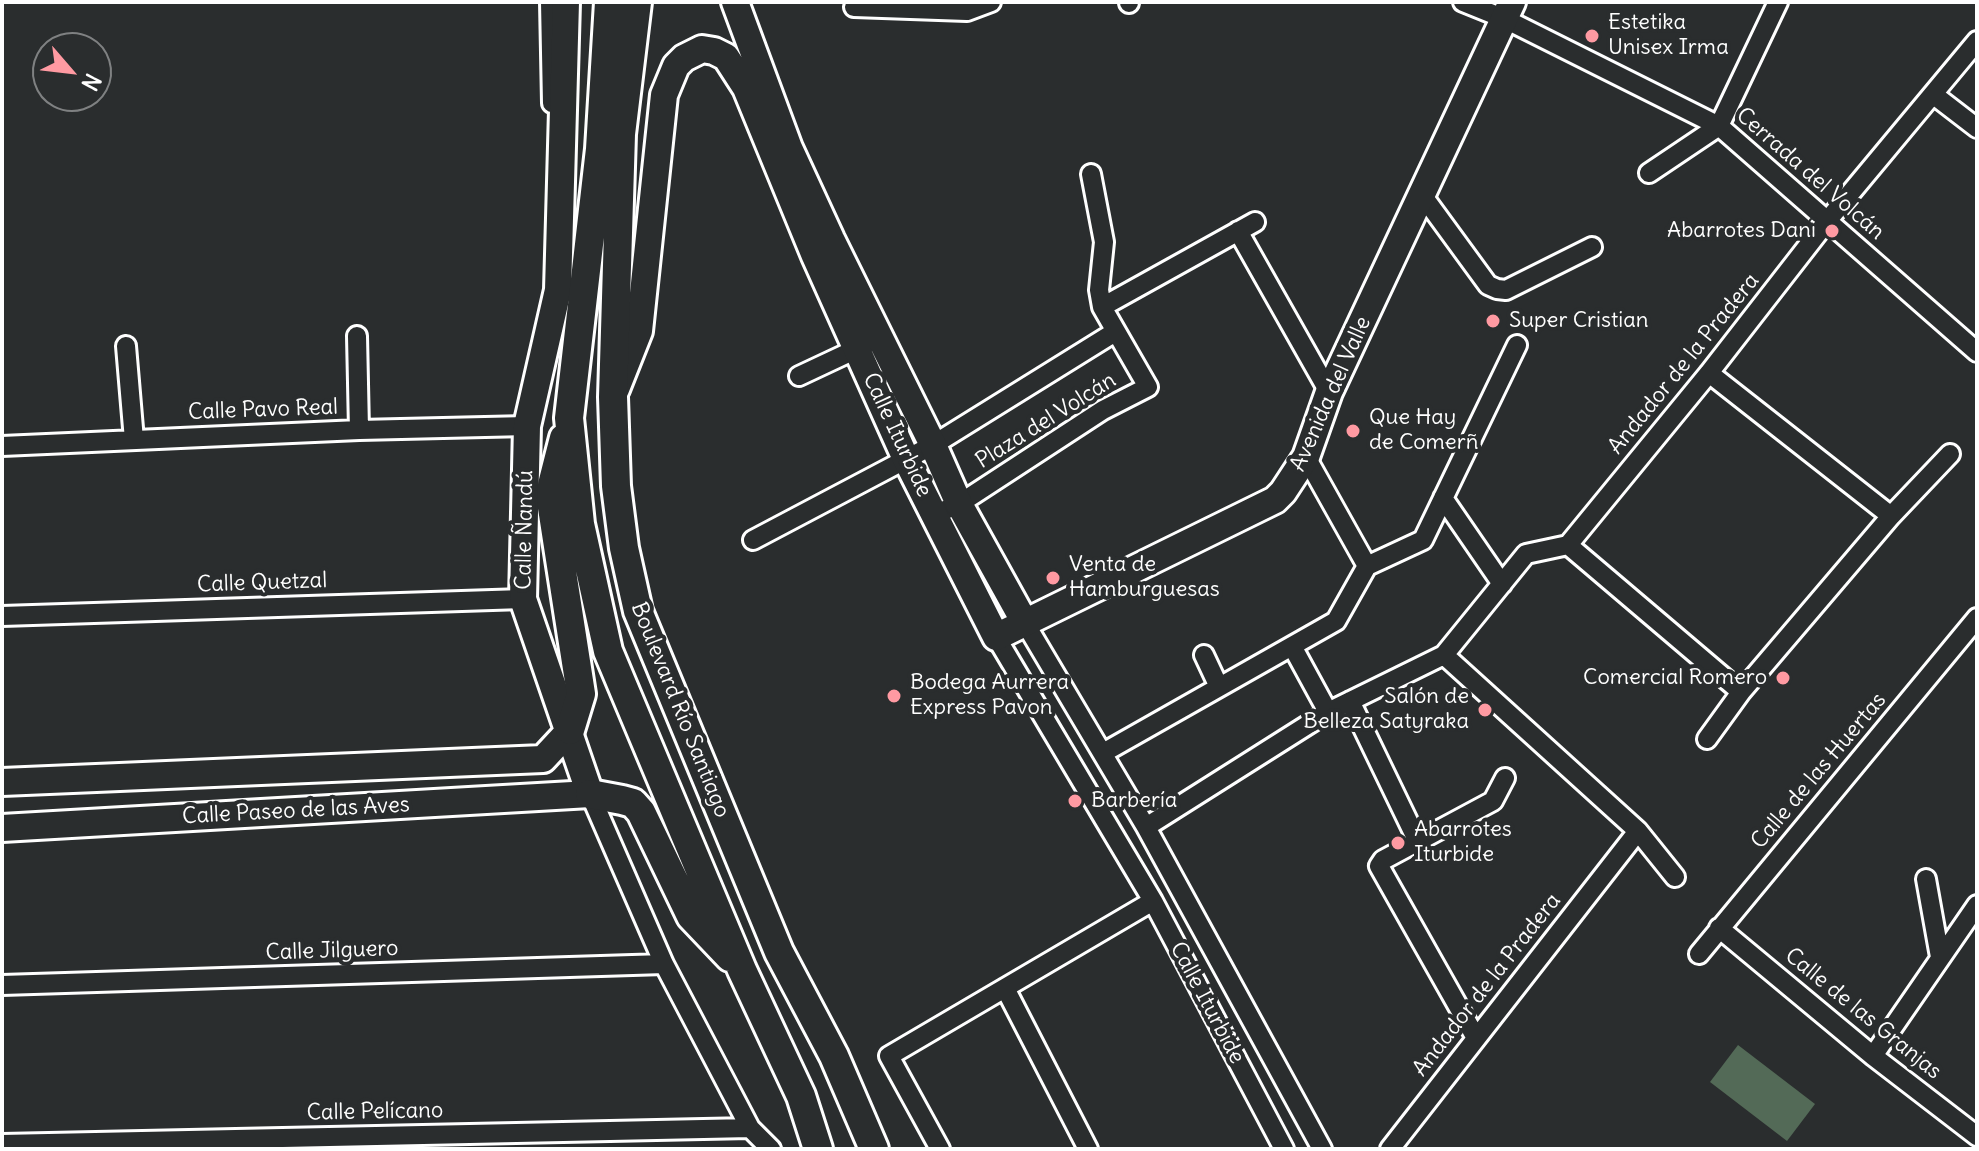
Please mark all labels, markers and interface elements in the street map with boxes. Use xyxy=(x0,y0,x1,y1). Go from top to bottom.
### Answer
place label: Estetika Unisex Irma xyxy=(1608,10,1729,62)
marker: Estetika Unisex Irma xyxy=(1583,27,1601,45)
north arrow xyxy=(32,32,112,112)
text: N xyxy=(75,69,107,96)
street label: Cerrada del Volcán xyxy=(1730,102,1890,246)
place label: Abarrotes Dani xyxy=(1667,218,1816,244)
marker: Abarrotes Dani xyxy=(1823,222,1841,240)
street label: Andador de la Pradera xyxy=(1603,268,1765,460)
place label: Super Cristian xyxy=(1509,308,1649,334)
street label: Avenida del Valle xyxy=(1285,312,1377,476)
marker: Super Cristian xyxy=(1484,312,1502,330)
street label: Plaza del Volcán xyxy=(971,367,1121,475)
street label: Calle Iturbide xyxy=(857,369,937,501)
street label: Calle Pavo Real xyxy=(187,394,339,426)
place label: Que Hay de Comerñ xyxy=(1369,405,1478,456)
marker: Que Hay de Comerñ xyxy=(1344,422,1362,440)
street label: Calle Ñandú xyxy=(511,470,539,590)
place label: Venta de Hamburguesas xyxy=(1069,552,1220,604)
street label: Calle Quetzal xyxy=(196,568,328,598)
marker: Venta de Hamburguesas xyxy=(1044,569,1062,587)
street label: Boulevard Río Santiago xyxy=(625,599,735,821)
place label: Comercial Romero xyxy=(1583,665,1767,691)
marker: Comercial Romero xyxy=(1774,669,1792,687)
place label: Bodega Aurrera Express Pavon xyxy=(910,670,1069,722)
place label: Salón de Belleza Satyraka xyxy=(1303,684,1469,736)
marker: Bodega Aurrera Express Pavon xyxy=(885,687,903,705)
street label: Calle de las Huertas xyxy=(1746,688,1892,854)
marker: Salón de Belleza Satyraka xyxy=(1476,701,1494,719)
place label: Barbería xyxy=(1091,788,1177,814)
street label: Calle Paseo de las Aves xyxy=(182,792,410,830)
marker: Barbería xyxy=(1066,792,1084,810)
place label: Abarrotes Iturbide xyxy=(1414,817,1512,868)
marker: Abarrotes Iturbide xyxy=(1389,834,1407,852)
street label: Andador de la Pradera xyxy=(1407,888,1567,1082)
street label: Calle Jilguero xyxy=(265,935,399,967)
street label: Calle Iturbide xyxy=(1164,938,1250,1068)
street label: Calle de las Granjas xyxy=(1779,943,1947,1085)
street label: Calle Pelícano xyxy=(306,1098,444,1126)

